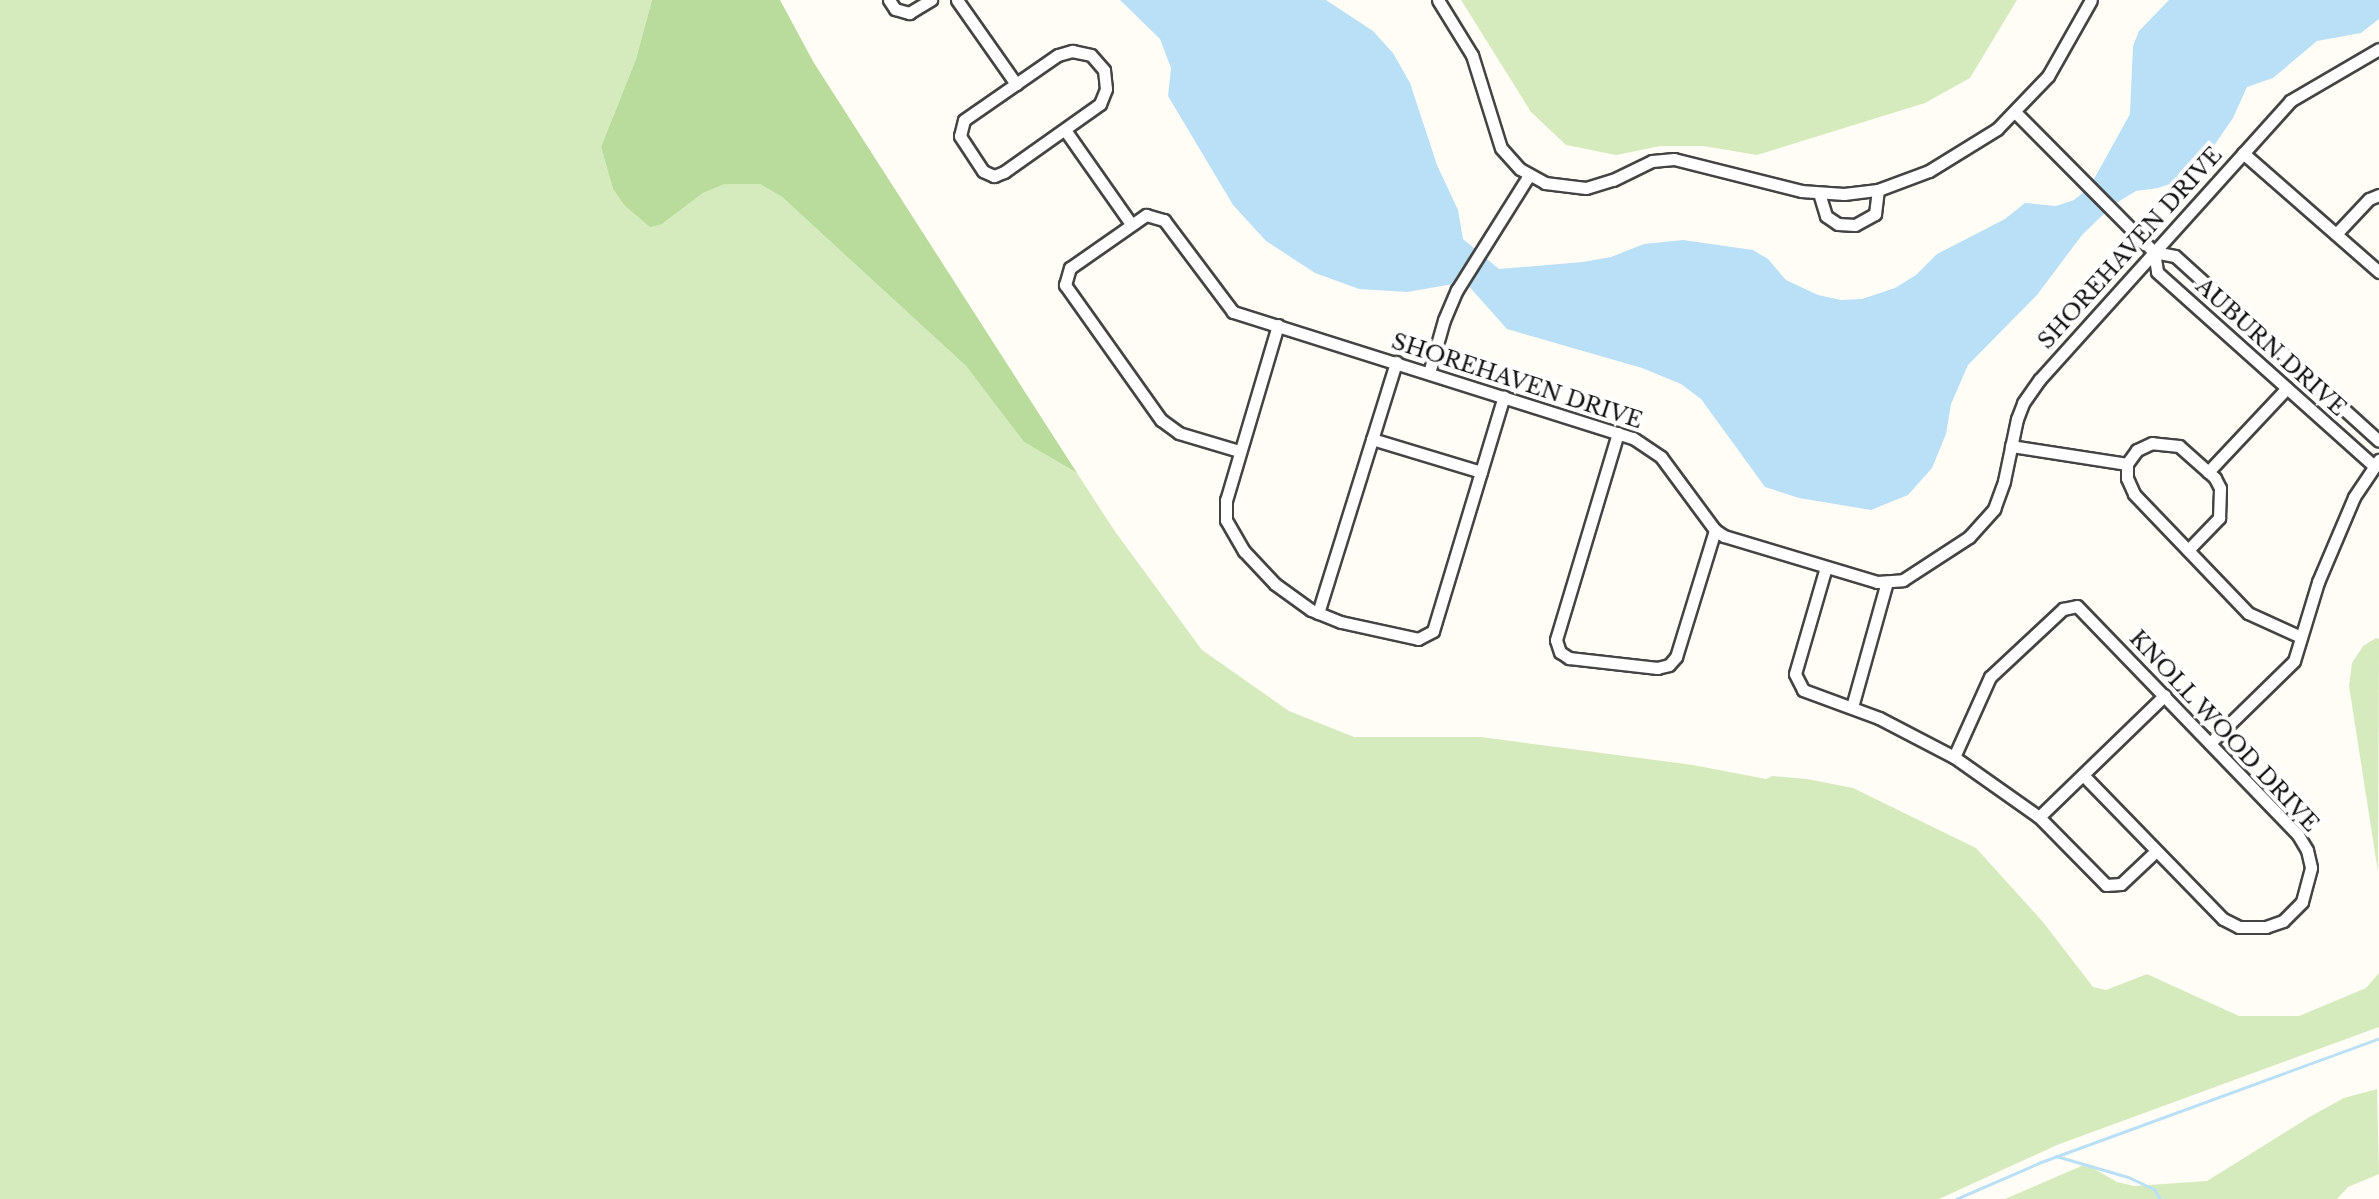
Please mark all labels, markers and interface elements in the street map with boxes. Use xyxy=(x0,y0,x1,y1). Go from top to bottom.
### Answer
street label: SHOREHAVEN DRIVE xyxy=(2033,142,2227,354)
street label: AUBURN DRIVE xyxy=(2190,273,2352,421)
street label: SHOREHAVEN DRIVE xyxy=(1388,328,1646,434)
street label: KNOLL WOOD DRIVE xyxy=(2123,624,2325,838)

